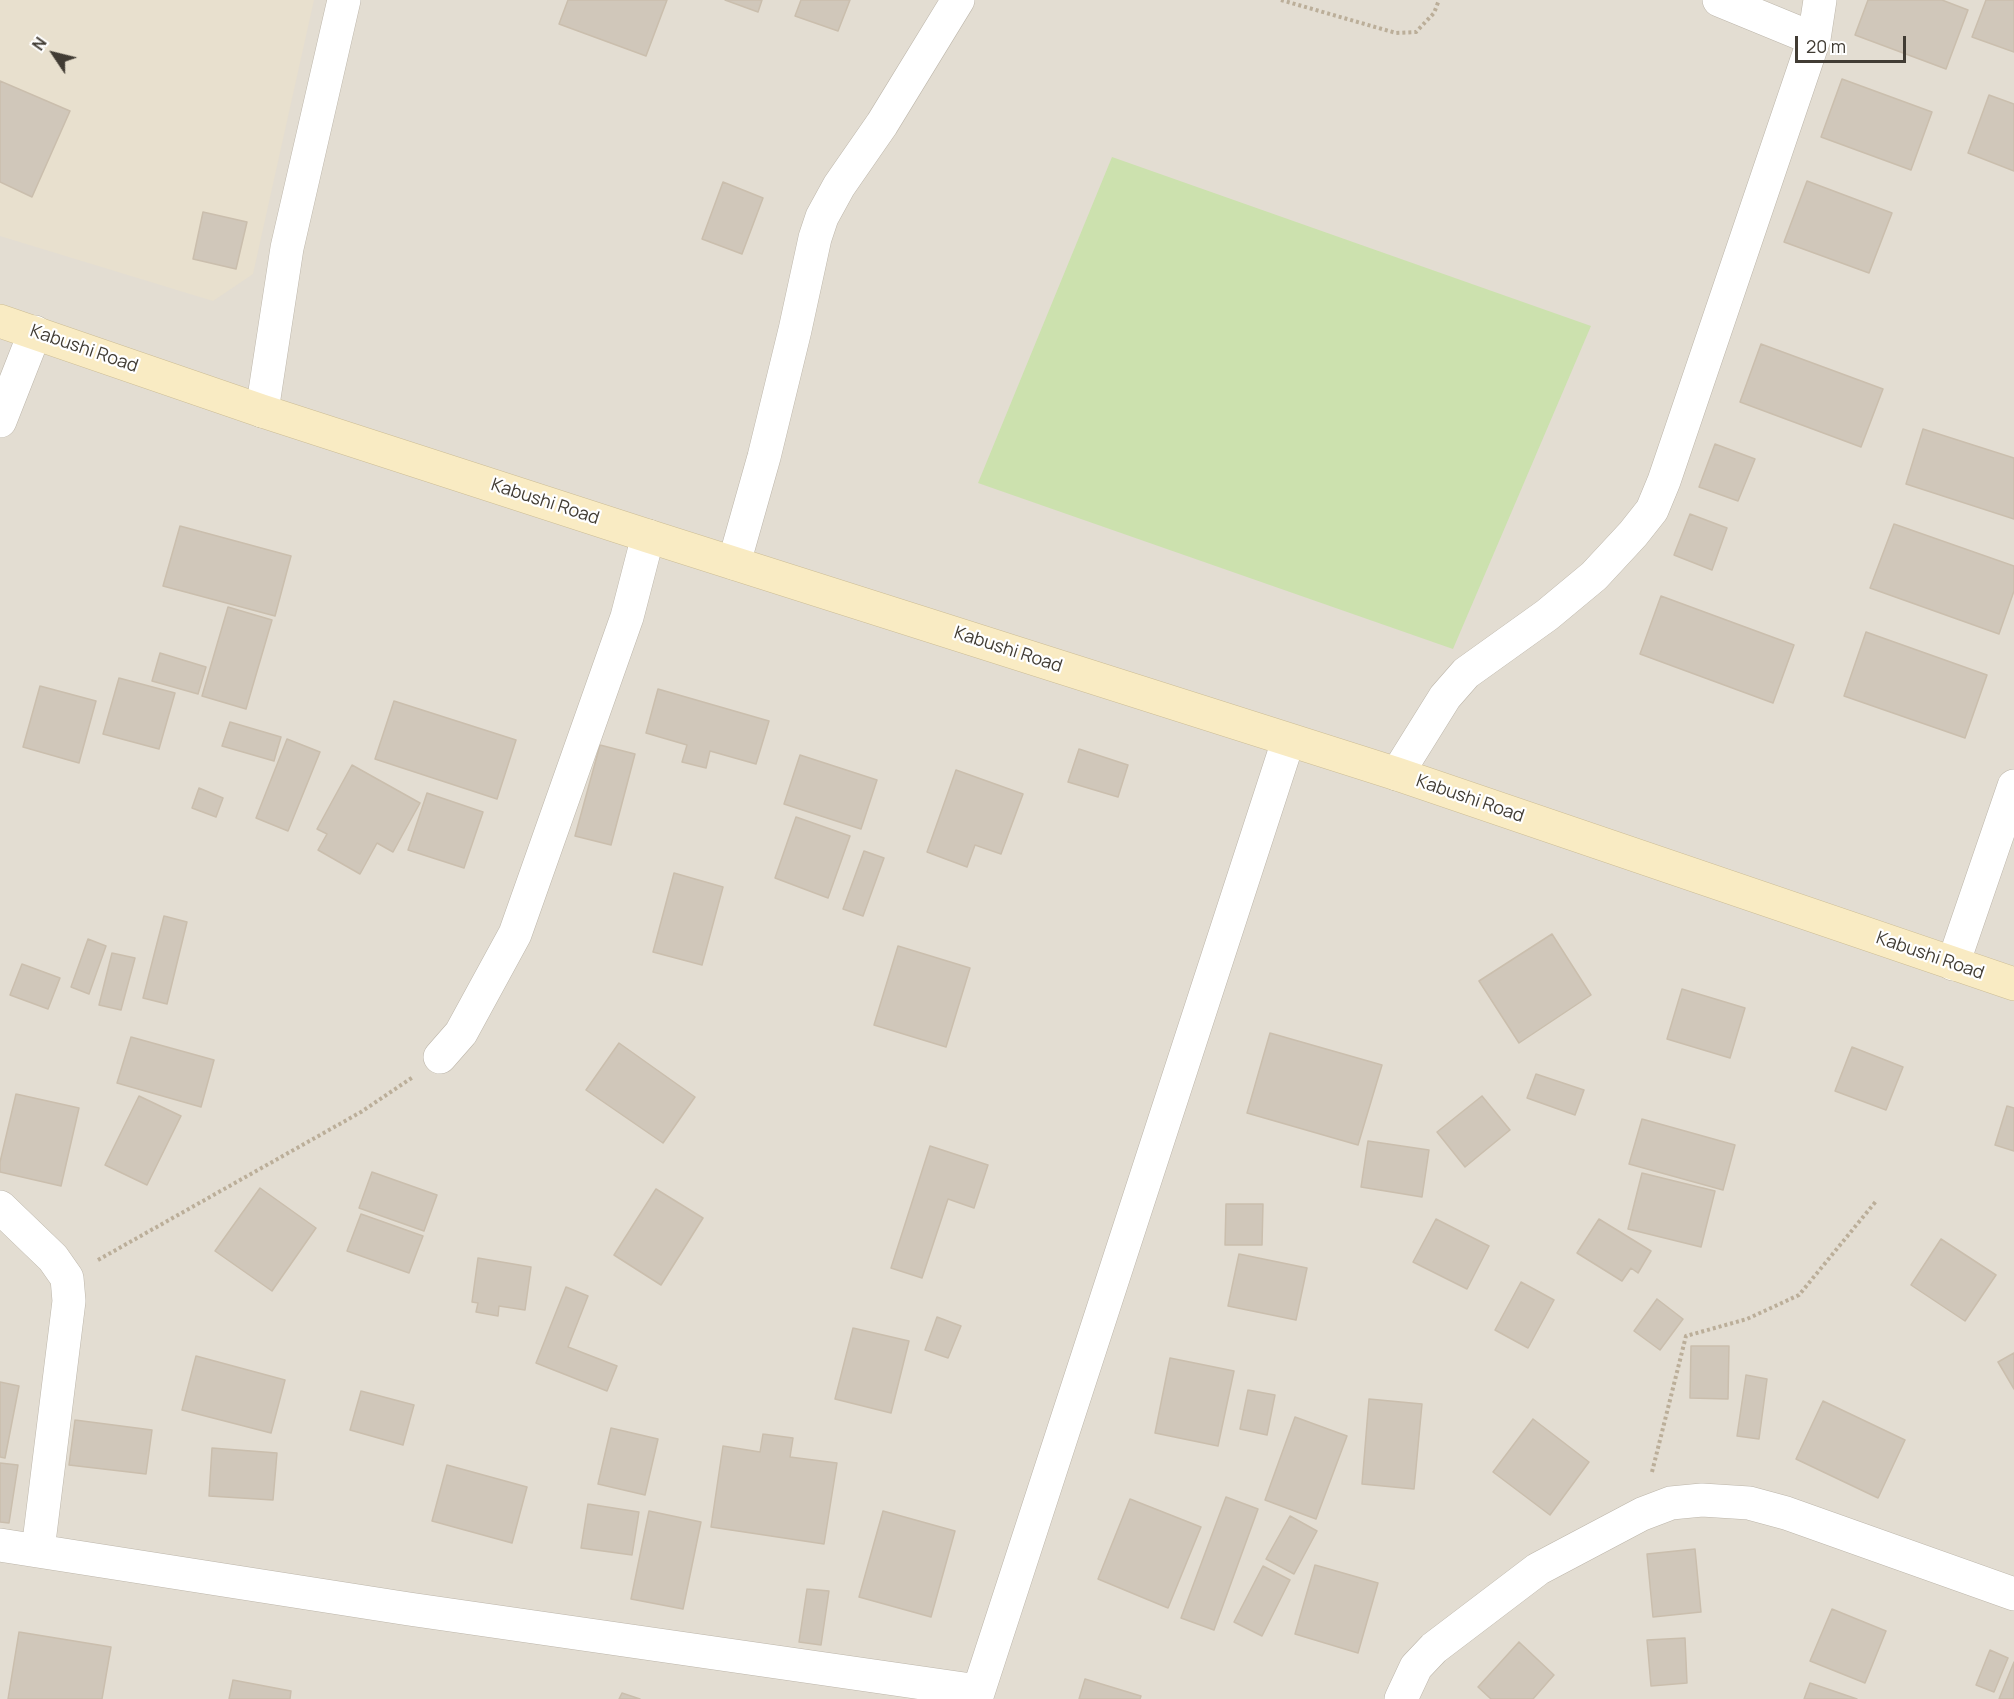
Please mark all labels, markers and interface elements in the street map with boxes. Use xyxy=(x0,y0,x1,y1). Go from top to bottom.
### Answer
north arrow xyxy=(24,24,84,84)
scale bar xyxy=(1798,24,1909,62)
text: N xyxy=(27,33,52,55)
text: 20 m xyxy=(1806,34,1846,58)
street label: Kabushi Road xyxy=(27,320,141,378)
street label: Kabushi Road xyxy=(488,474,602,530)
street label: Kabushi Road xyxy=(951,622,1065,678)
street label: Kabushi Road xyxy=(1413,770,1527,828)
street label: Kabushi Road xyxy=(1873,927,1987,985)

